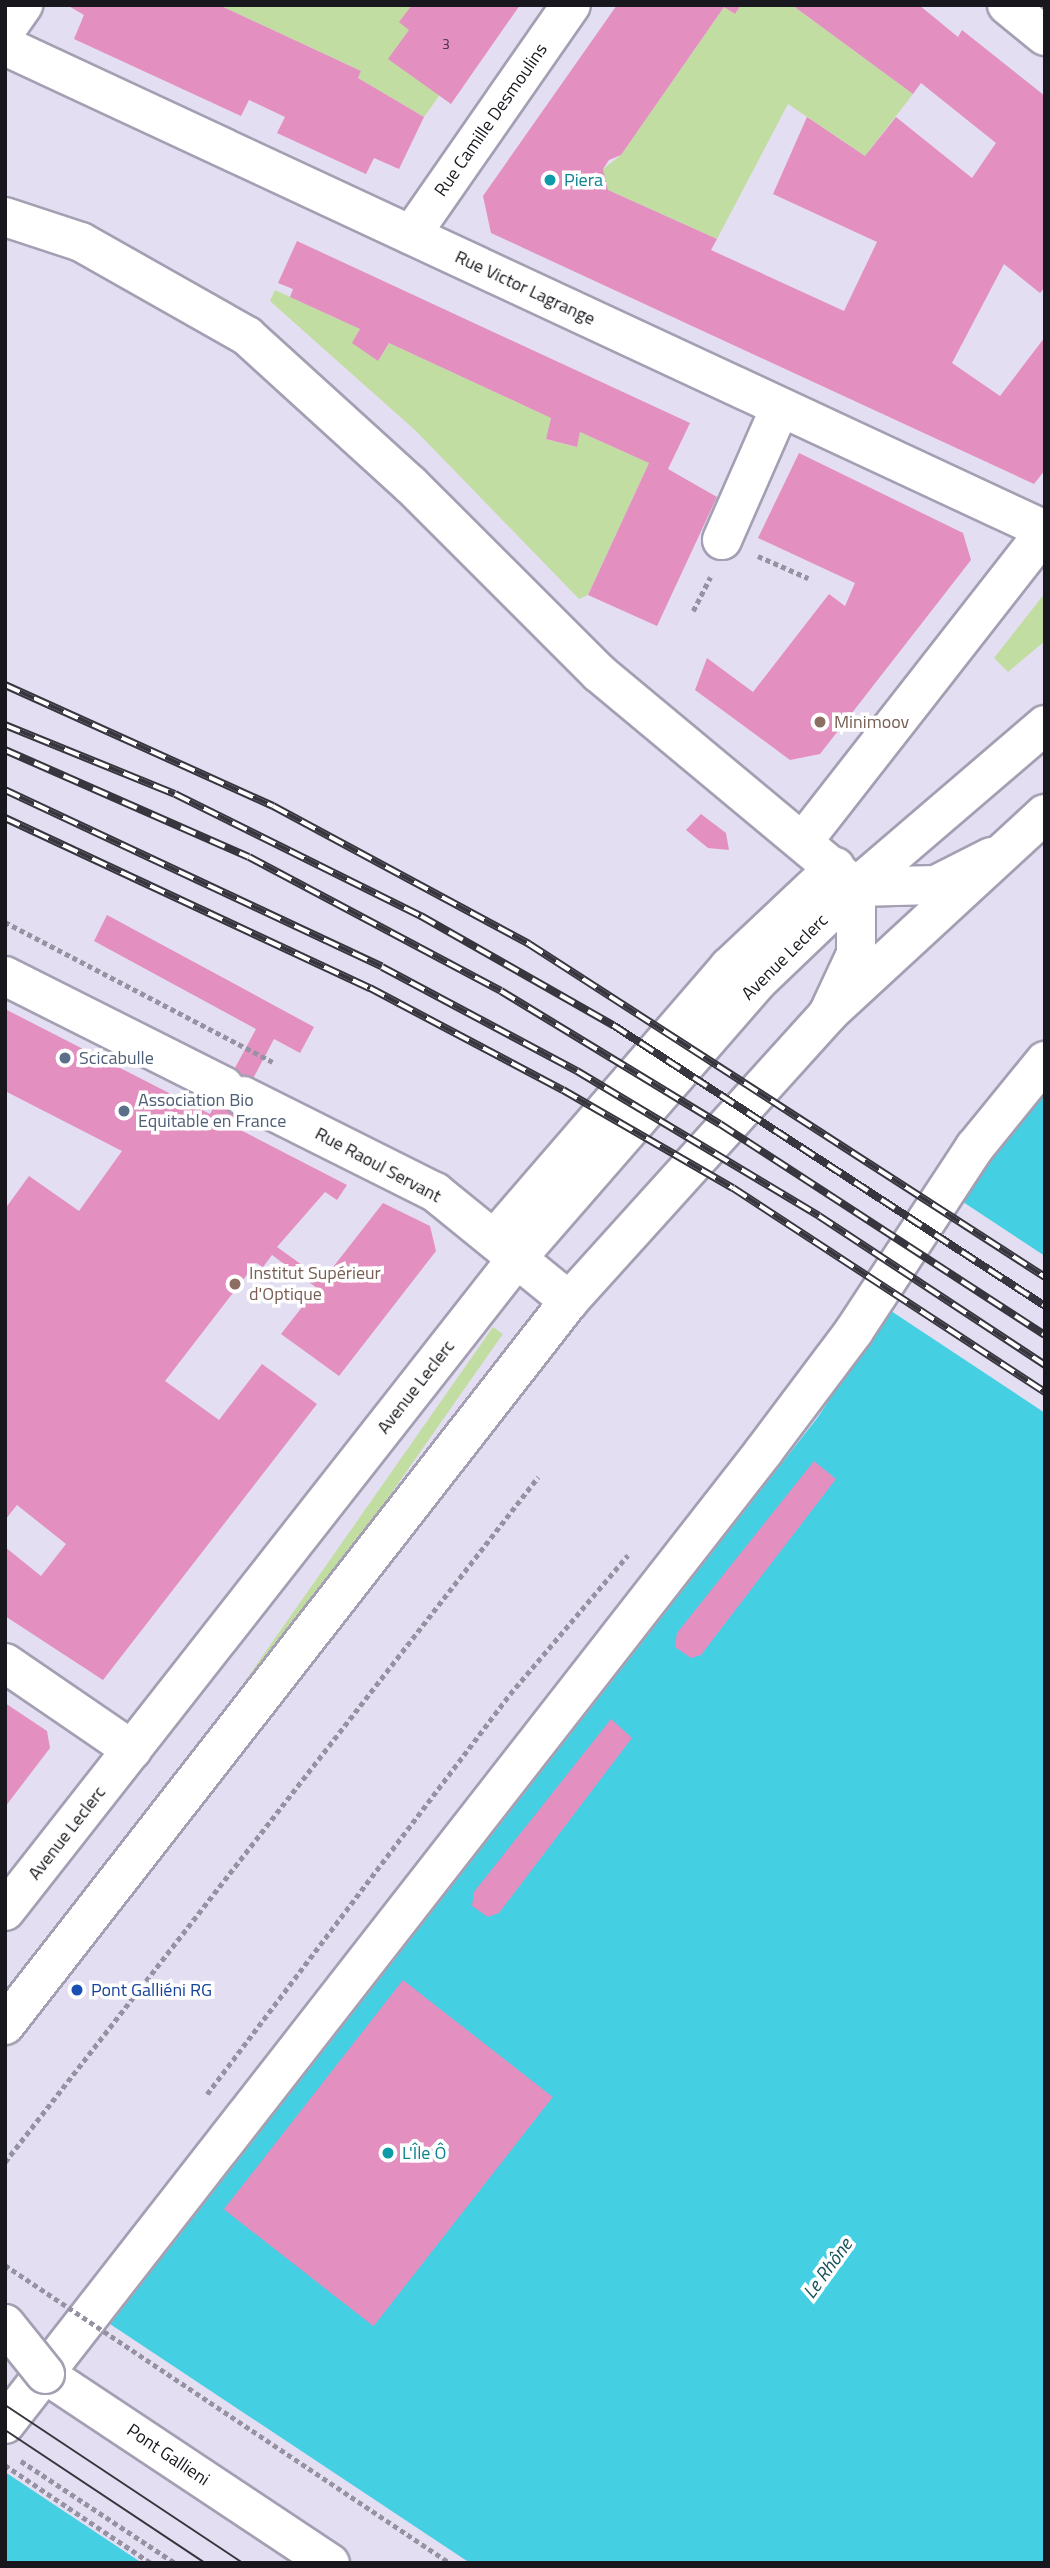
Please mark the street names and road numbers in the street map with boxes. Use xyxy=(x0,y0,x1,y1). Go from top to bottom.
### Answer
street label: Rue Camille Desmoulins xyxy=(430,39,552,201)
street label: Rue Victor Lagrange xyxy=(452,246,598,330)
street label: Avenue Leclerc xyxy=(737,909,833,1005)
street label: Rue Raoul Servant xyxy=(311,1123,445,1207)
street label: Avenue Leclerc xyxy=(373,1336,459,1438)
street label: Avenue Leclerc xyxy=(24,1782,110,1884)
street label: Pont Gallieni xyxy=(123,2419,213,2491)

